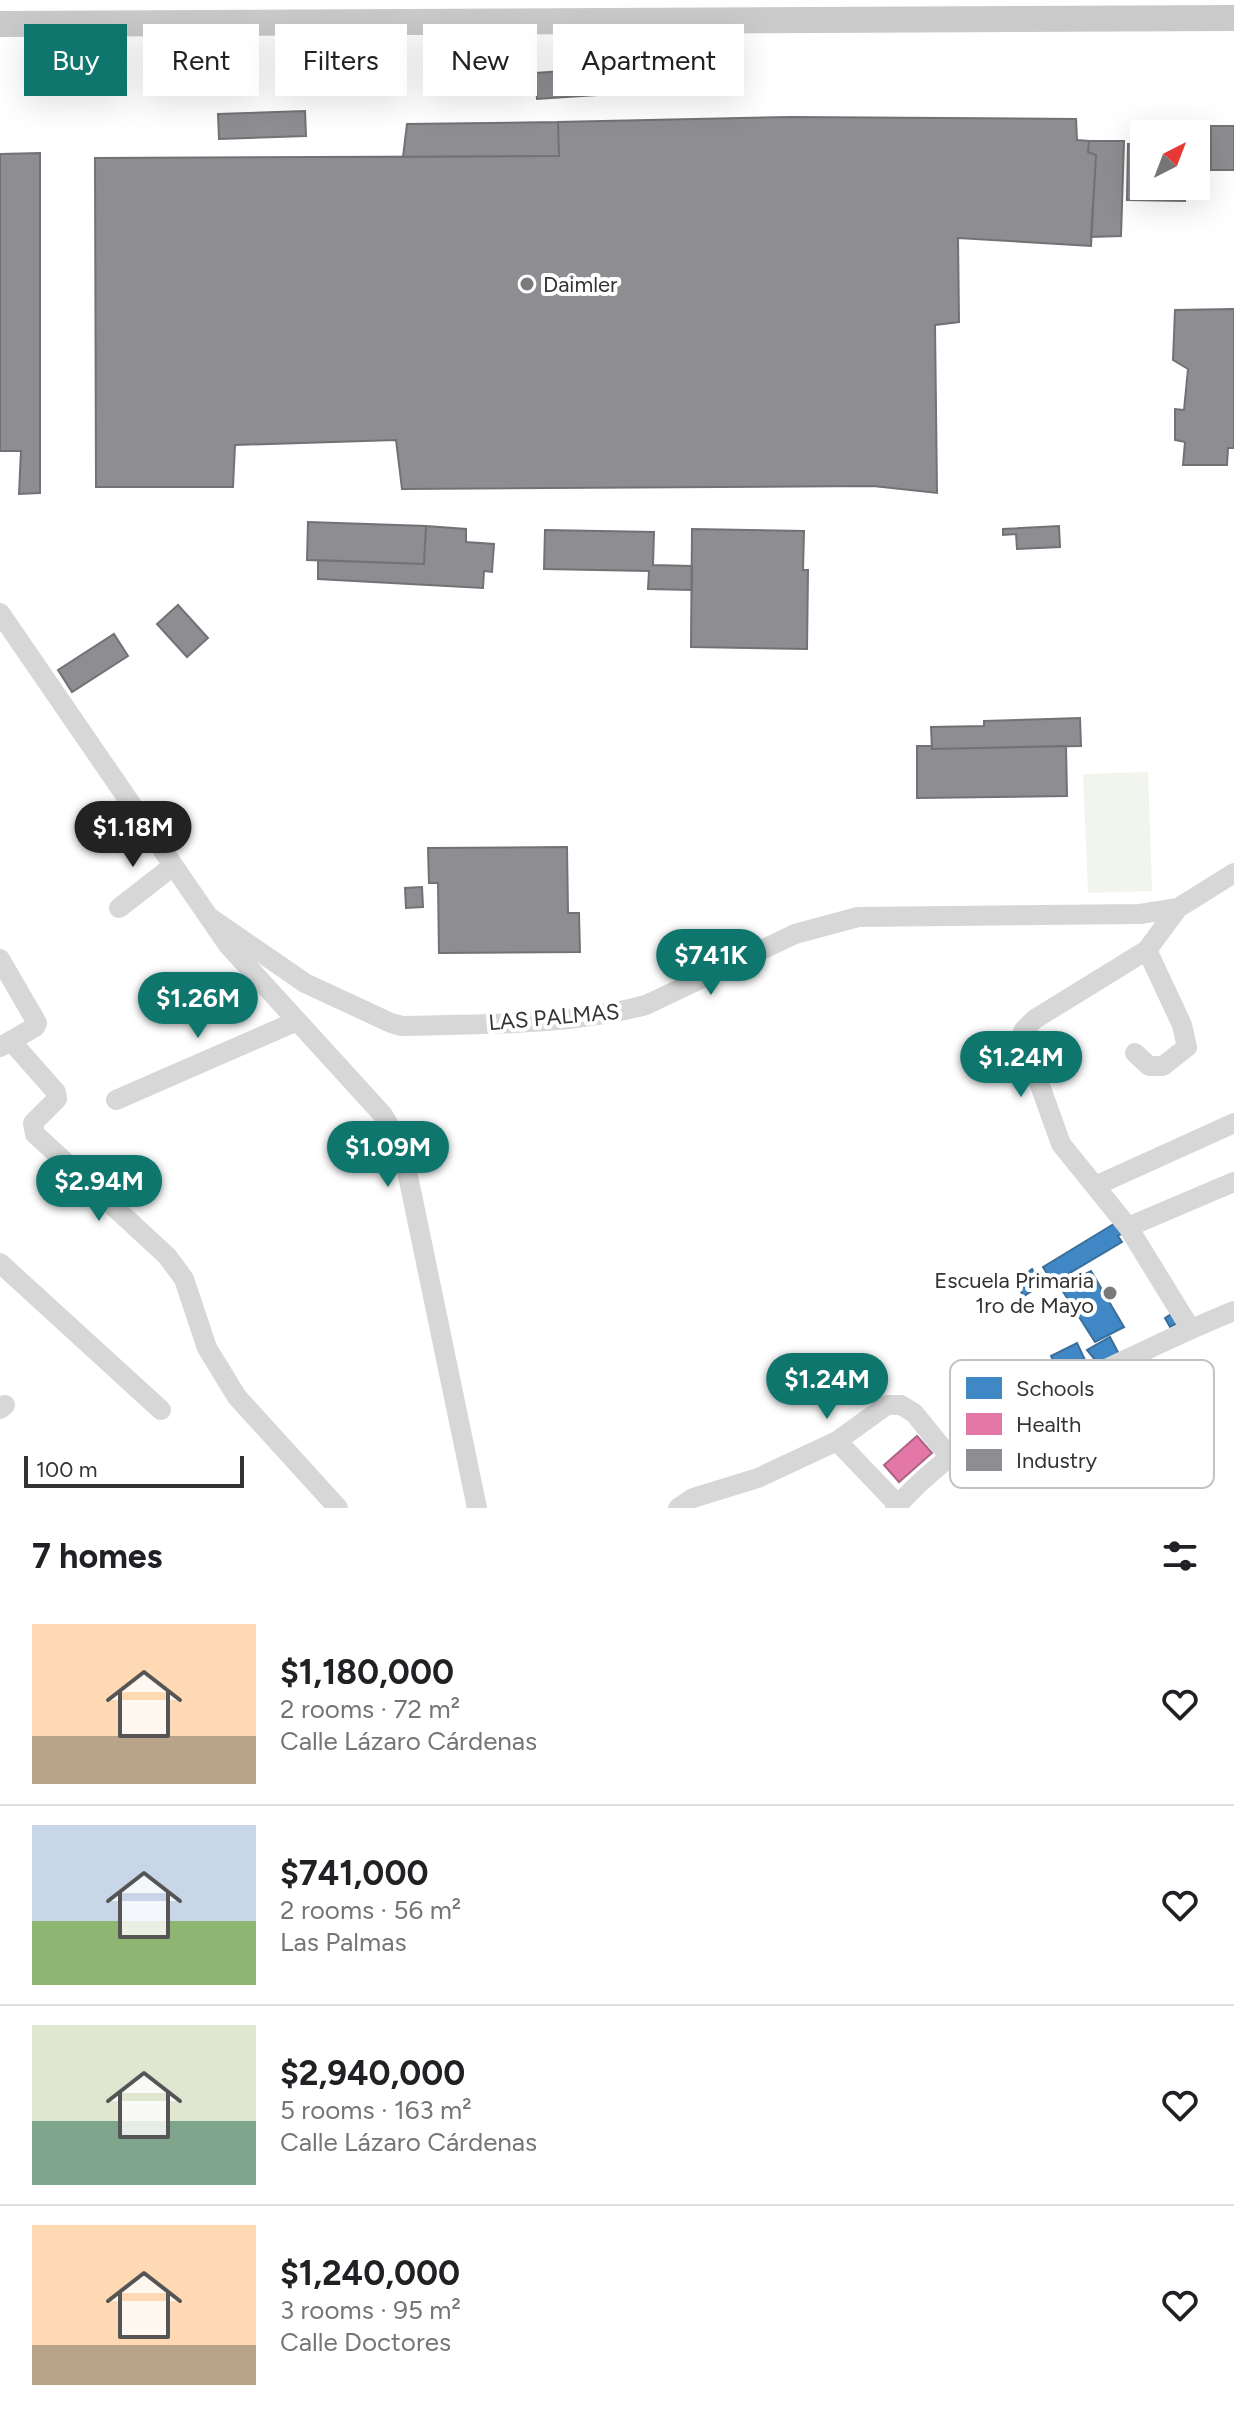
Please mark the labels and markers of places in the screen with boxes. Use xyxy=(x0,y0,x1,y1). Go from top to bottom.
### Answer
place label: Daimler xyxy=(543,271,618,298)
marker: Daimler xyxy=(518,275,536,293)
pin: $1.18M xyxy=(68,801,198,869)
pin: $741K xyxy=(655,929,767,997)
pin: $1.26M xyxy=(133,972,263,1040)
pin: $1.24M xyxy=(956,1031,1086,1099)
pin: $1.09M xyxy=(323,1121,453,1189)
pin: $2.94M xyxy=(34,1155,164,1223)
place label: Escuela Primaria 1ro de Mayo xyxy=(934,1267,1094,1319)
marker: Escuela Primaria 1ro de Mayo xyxy=(1101,1284,1119,1302)
pin: $1.24M xyxy=(762,1353,892,1421)

